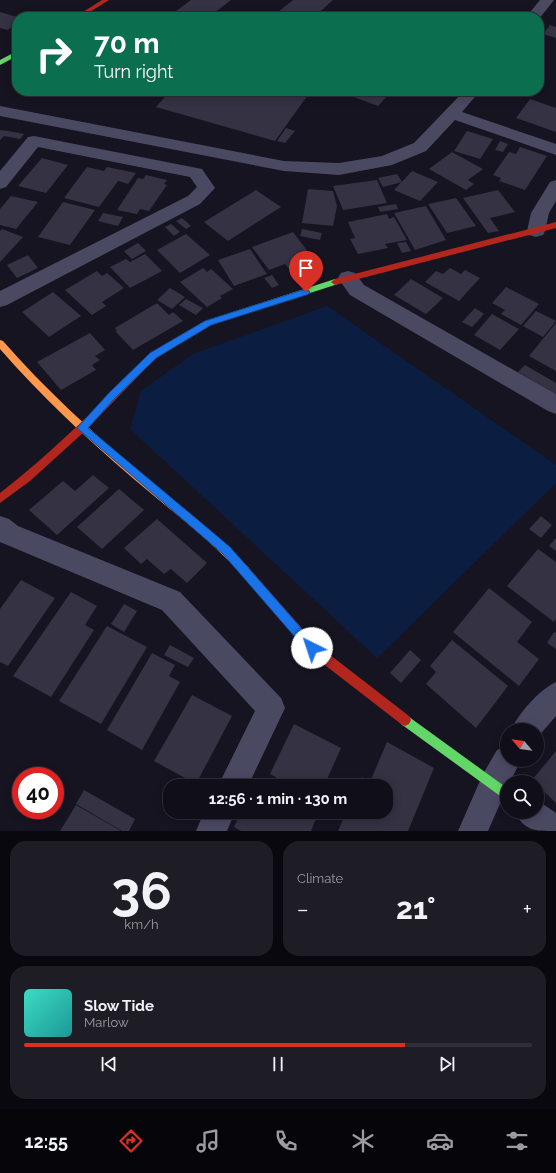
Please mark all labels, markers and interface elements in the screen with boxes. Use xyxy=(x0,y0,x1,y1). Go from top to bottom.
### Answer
text: 70 m xyxy=(94,27,160,60)
icon: right xyxy=(28,28,80,80)
text: Turn right xyxy=(94,61,173,82)
pin xyxy=(289,251,323,292)
icon: arrive xyxy=(295,257,317,279)
position arrow xyxy=(291,627,333,669)
north arrow xyxy=(500,723,544,767)
map controls xyxy=(500,723,544,819)
speed limit sign: 40 xyxy=(12,767,64,819)
button: search xyxy=(500,775,544,819)
text: 12:56 · 1 min · 130 m xyxy=(209,790,347,808)
text: 36 xyxy=(111,860,172,921)
text: Climate xyxy=(297,871,343,886)
text: 21° xyxy=(396,891,436,926)
text: − xyxy=(297,896,309,922)
text: + xyxy=(523,896,532,922)
text: km/h xyxy=(124,917,159,932)
text: Slow Tide xyxy=(84,997,154,1015)
text: Marlow xyxy=(84,1015,129,1030)
icon: previous xyxy=(98,1053,120,1075)
icon: pause xyxy=(267,1053,289,1075)
icon: next xyxy=(436,1053,458,1075)
icon: directions xyxy=(117,1127,145,1155)
icon: music xyxy=(194,1127,222,1155)
icon: phone xyxy=(272,1127,300,1155)
icon: climate xyxy=(349,1127,377,1155)
icon: car xyxy=(426,1127,454,1155)
icon: filters xyxy=(503,1127,531,1155)
text: 12:55 xyxy=(25,1131,68,1152)

